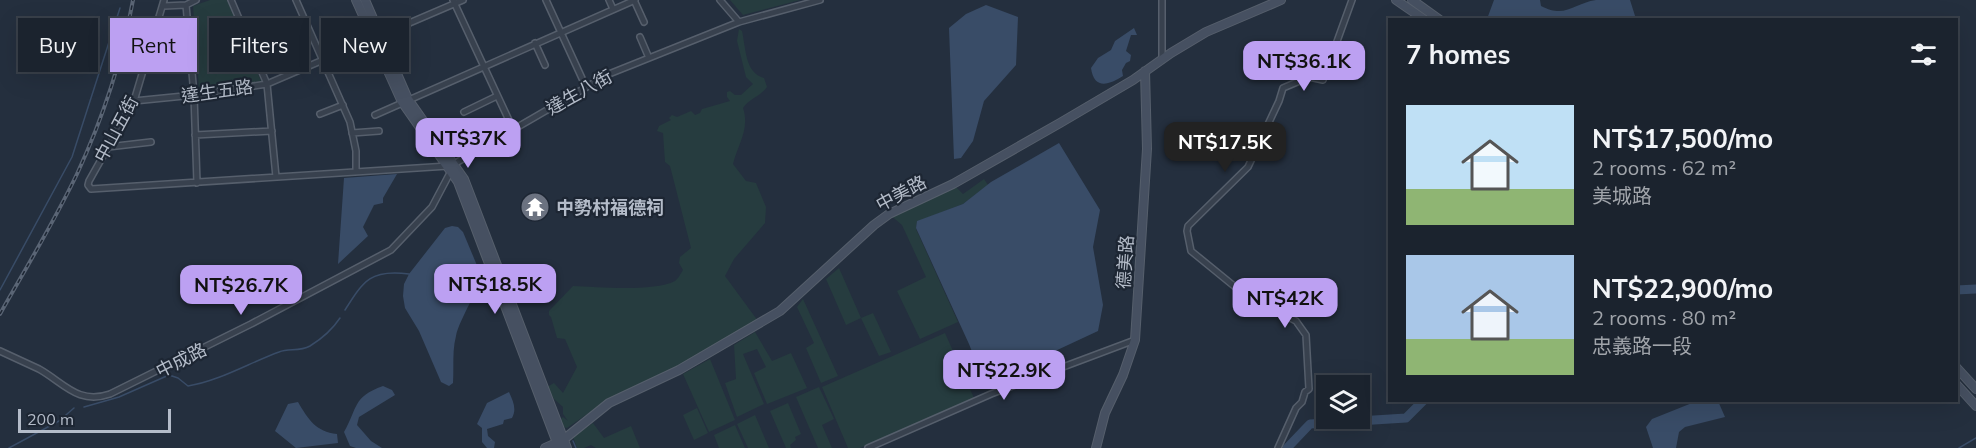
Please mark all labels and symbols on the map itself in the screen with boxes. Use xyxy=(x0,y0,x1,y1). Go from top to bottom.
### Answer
pin: NT$36.1K xyxy=(1242,41,1366,92)
street label: 達生八街 xyxy=(542,64,616,120)
street label: 達生五路 xyxy=(180,75,254,107)
street label: 中山五街 xyxy=(89,92,143,166)
pin: NT$37K xyxy=(419,118,517,169)
pin: NT$17.5K xyxy=(1163,122,1287,173)
street label: 中美路 xyxy=(872,170,930,216)
temple icon: 中勢村福德祠 xyxy=(519,191,551,223)
place label: 中勢村福德祠 xyxy=(556,196,664,219)
street label: 德美路 xyxy=(1112,234,1138,290)
pin: NT$18.5K xyxy=(433,264,557,315)
pin: NT$26.7K xyxy=(179,265,303,316)
pin: NT$42K xyxy=(1236,278,1334,329)
street label: 中成路 xyxy=(152,337,210,383)
pin: NT$22.9K xyxy=(942,350,1066,401)
scale bar xyxy=(18,406,171,434)

